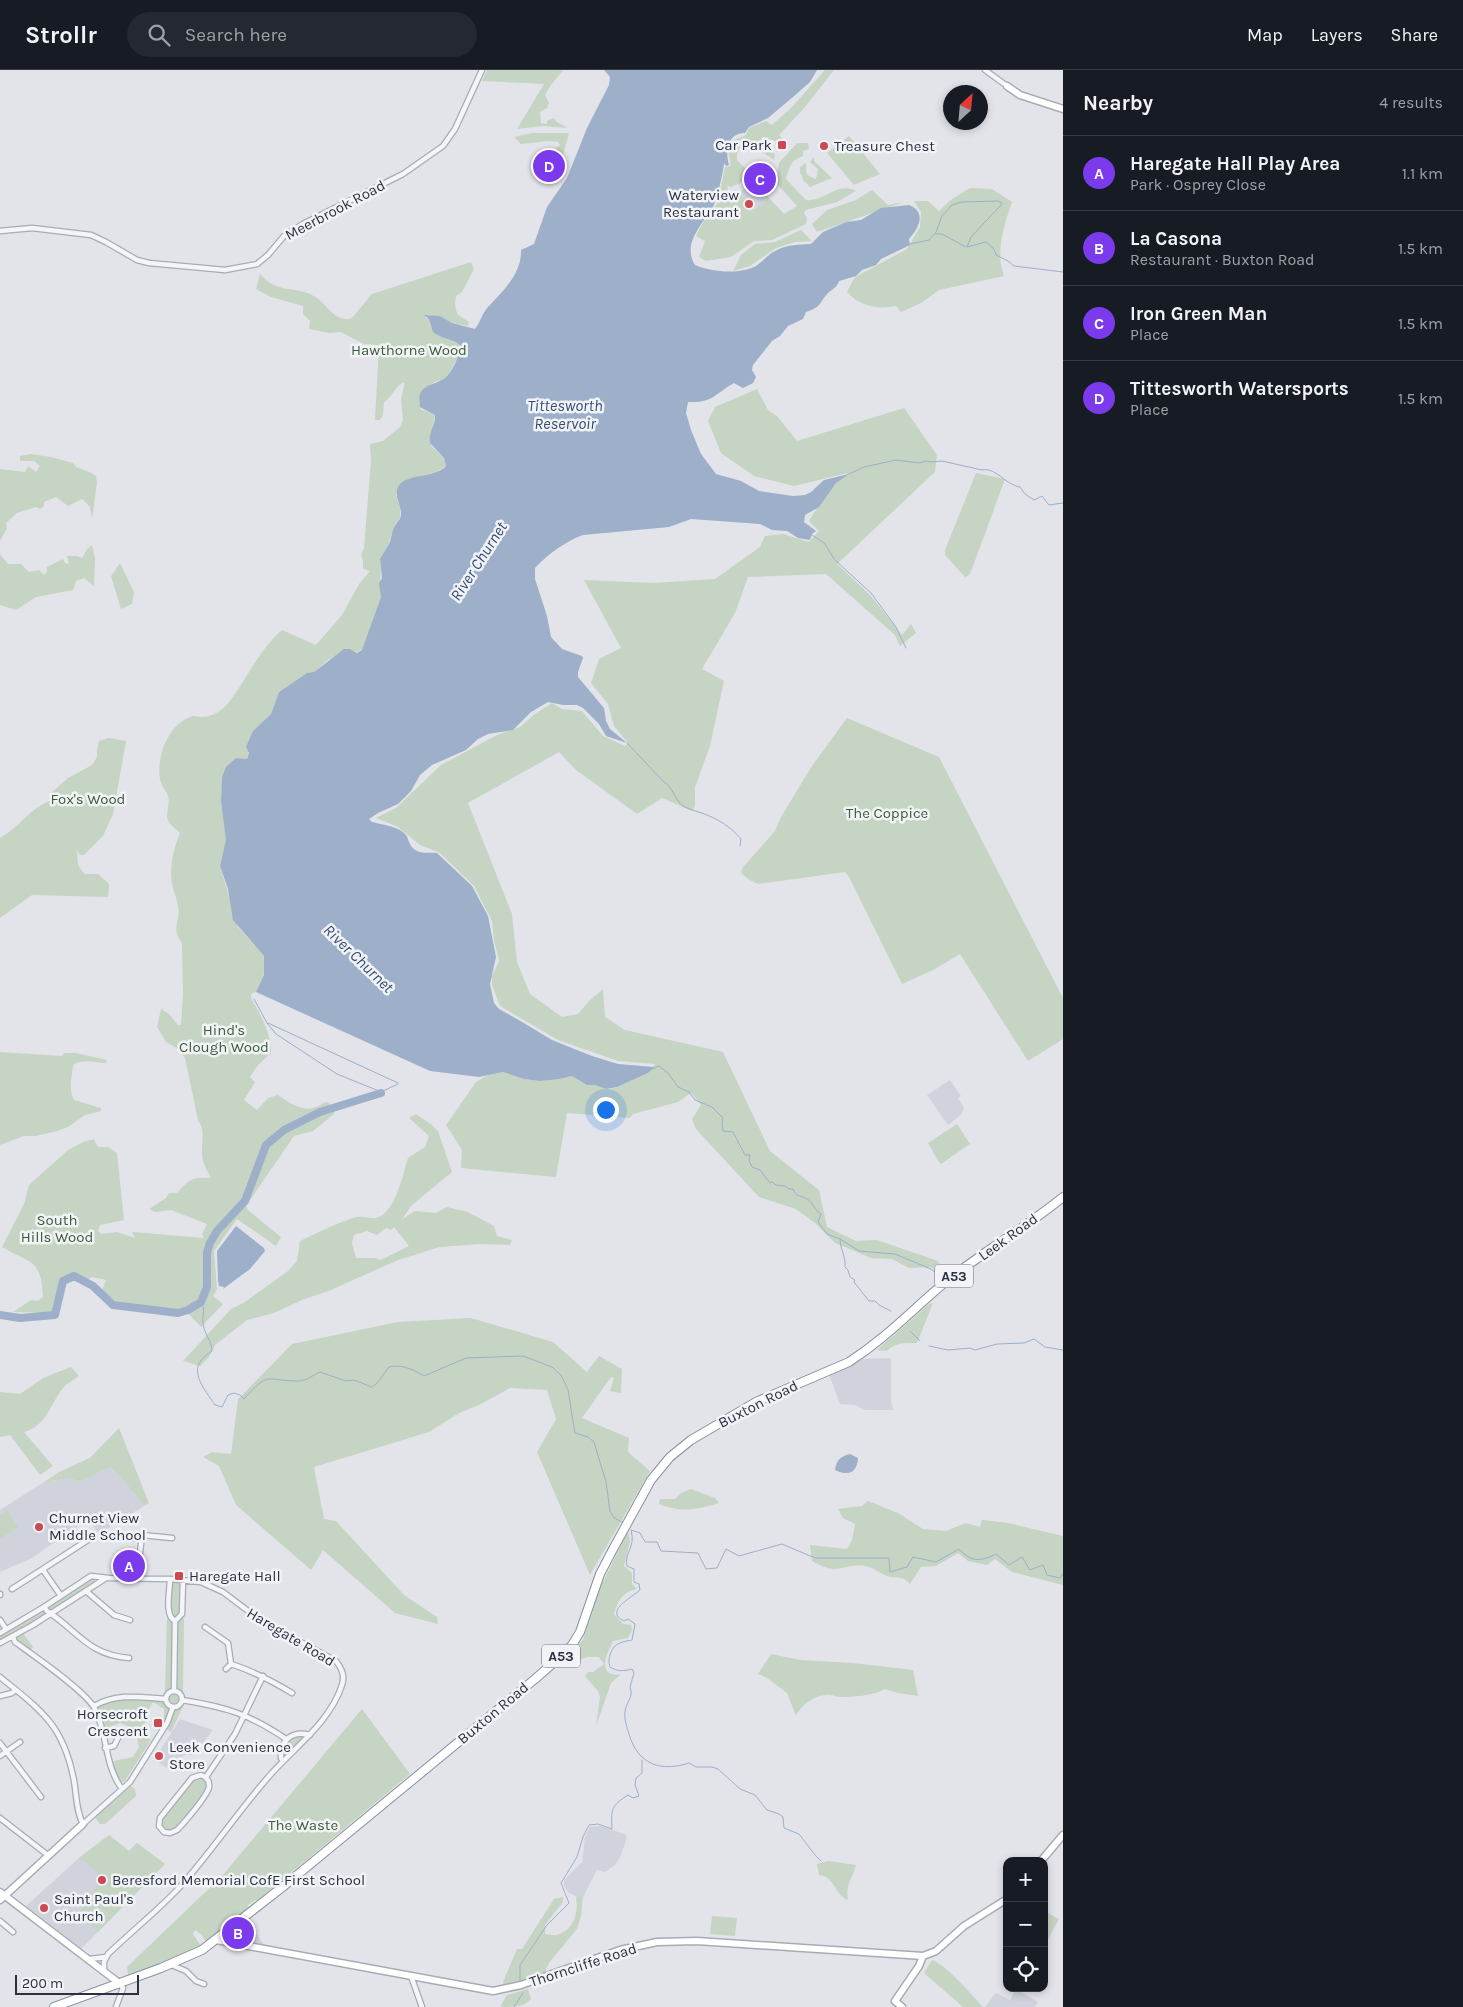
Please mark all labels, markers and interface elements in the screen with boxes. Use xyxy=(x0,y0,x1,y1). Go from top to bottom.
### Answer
search box xyxy=(127,12,477,57)
text: Strollr xyxy=(25,21,97,49)
icon: search xyxy=(145,21,173,49)
text: Search here xyxy=(185,24,287,46)
text: Map xyxy=(1247,24,1283,46)
text: Layers xyxy=(1311,24,1363,46)
text: Share xyxy=(1391,24,1438,46)
north arrow xyxy=(943,85,988,130)
text: Nearby xyxy=(1083,91,1153,115)
text: 4 results xyxy=(1379,93,1443,112)
place label: Car Park xyxy=(715,136,772,154)
place label: Treasure Chest xyxy=(834,137,935,155)
marker: Car Park xyxy=(776,139,788,151)
marker: Treasure Chest xyxy=(818,140,830,152)
pin: D xyxy=(533,147,565,185)
text: Haregate Hall Play Area xyxy=(1130,153,1340,175)
pin: C xyxy=(744,160,776,198)
text: A xyxy=(1094,164,1104,183)
text: 1.1 km xyxy=(1402,164,1443,183)
text: Park · Osprey Close xyxy=(1130,175,1266,194)
street label: Meerbrook Road xyxy=(282,176,388,244)
place label: Waterview Restaurant xyxy=(663,186,739,221)
marker: Waterview Restaurant xyxy=(743,198,755,210)
text: La Casona xyxy=(1130,228,1222,250)
text: B xyxy=(1094,239,1104,258)
text: 1.5 km xyxy=(1398,239,1443,258)
text: Restaurant · Buxton Road xyxy=(1130,250,1315,269)
text: Iron Green Man xyxy=(1130,303,1267,325)
text: C xyxy=(1094,314,1104,333)
text: 1.5 km xyxy=(1398,314,1443,333)
text: Place xyxy=(1130,325,1169,344)
park label: Hawthorne Wood xyxy=(351,341,467,359)
text: Tittesworth Watersports xyxy=(1130,378,1349,400)
text: D xyxy=(1094,389,1104,408)
text: 1.5 km xyxy=(1398,389,1443,408)
water label: Tittesworth Reservoir xyxy=(527,396,603,433)
text: Place xyxy=(1130,400,1169,419)
water label: River Churnet xyxy=(446,518,511,604)
park label: Fox's Wood xyxy=(51,790,126,808)
park label: The Coppice xyxy=(846,804,928,822)
water label: River Churnet xyxy=(320,920,398,997)
park label: Hind's Clough Wood xyxy=(179,1021,269,1056)
your location xyxy=(593,1097,619,1123)
street label: Leek Road xyxy=(975,1209,1041,1265)
park label: South Hills Wood xyxy=(21,1211,93,1246)
road number: A53 xyxy=(935,1264,973,1288)
street label: Buxton Road xyxy=(715,1376,801,1432)
place label: Churnet View Middle School xyxy=(49,1509,146,1544)
marker: Churnet View Middle School xyxy=(33,1521,45,1533)
pin: A xyxy=(113,1547,145,1585)
place label: Haregate Hall xyxy=(189,1567,281,1585)
marker: Haregate Hall xyxy=(173,1570,185,1582)
street label: Haregate Road xyxy=(244,1604,338,1670)
road number: A53 xyxy=(542,1644,580,1668)
street label: Buxton Road xyxy=(454,1678,532,1748)
place label: Horsecroft Crescent xyxy=(77,1705,148,1740)
marker: Horsecroft Crescent xyxy=(152,1717,164,1729)
place label: Leek Convenience Store xyxy=(169,1738,291,1773)
marker: Leek Convenience Store xyxy=(153,1750,165,1762)
park label: The Waste xyxy=(268,1816,338,1834)
map controls xyxy=(1003,1857,1048,1992)
button: + xyxy=(1003,1857,1048,1902)
place label: Beresford Memorial CofE First School xyxy=(112,1871,365,1889)
marker: Beresford Memorial CofE First School xyxy=(96,1874,108,1886)
place label: Saint Paul's Church xyxy=(54,1890,134,1925)
marker: Saint Paul's Church xyxy=(38,1902,50,1914)
button: − xyxy=(1003,1902,1048,1947)
pin: B xyxy=(222,1914,254,1952)
street label: Thorncliffe Road xyxy=(527,1939,639,1991)
button: locate xyxy=(1003,1947,1048,1992)
scale bar xyxy=(15,1972,139,1995)
text: 200 m xyxy=(22,1975,63,1992)

